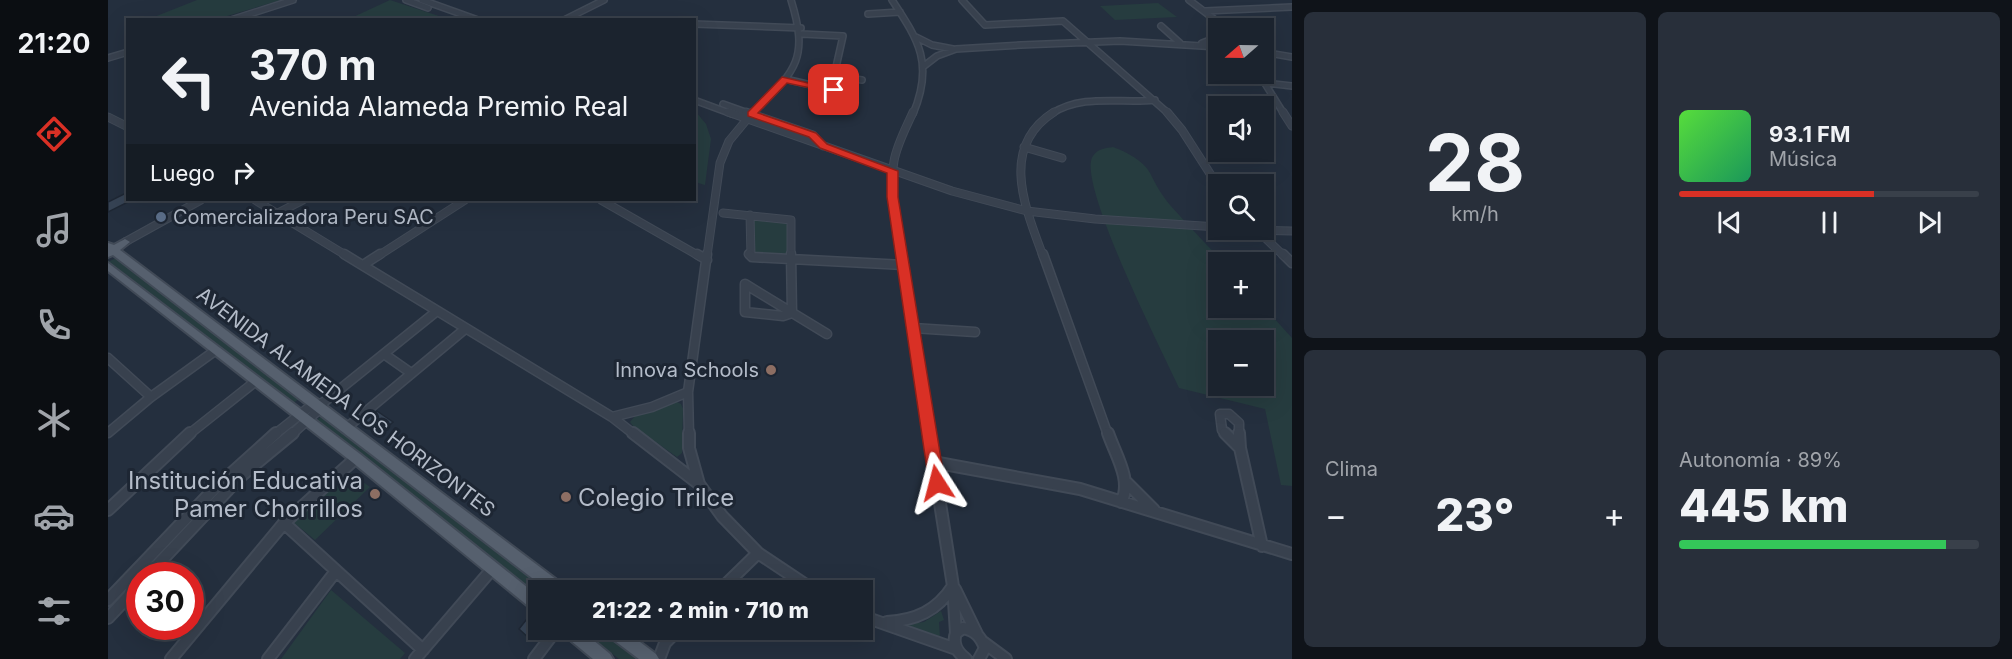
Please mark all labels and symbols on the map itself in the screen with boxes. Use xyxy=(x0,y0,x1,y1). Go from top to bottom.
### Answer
north arrow xyxy=(1208,18,1274,84)
pin xyxy=(808,64,859,115)
place label: Comercializadora Peru SAC xyxy=(173,205,434,229)
marker: Comercializadora Peru SAC xyxy=(154,210,168,224)
street label: AVENIDA ALAMEDA LOS HORIZONTES xyxy=(192,282,500,522)
place label: Innova Schools xyxy=(615,358,759,382)
marker: Innova Schools xyxy=(764,363,778,377)
position arrow xyxy=(905,451,969,515)
place label: Institución Educativa Pamer Chorrillos xyxy=(128,466,363,523)
place label: Colegio Trilce xyxy=(578,483,734,512)
marker: Institución Educativa Pamer Chorrillos xyxy=(368,487,382,501)
marker: Colegio Trilce xyxy=(559,490,573,504)
speed limit sign: 30 xyxy=(126,562,204,640)

